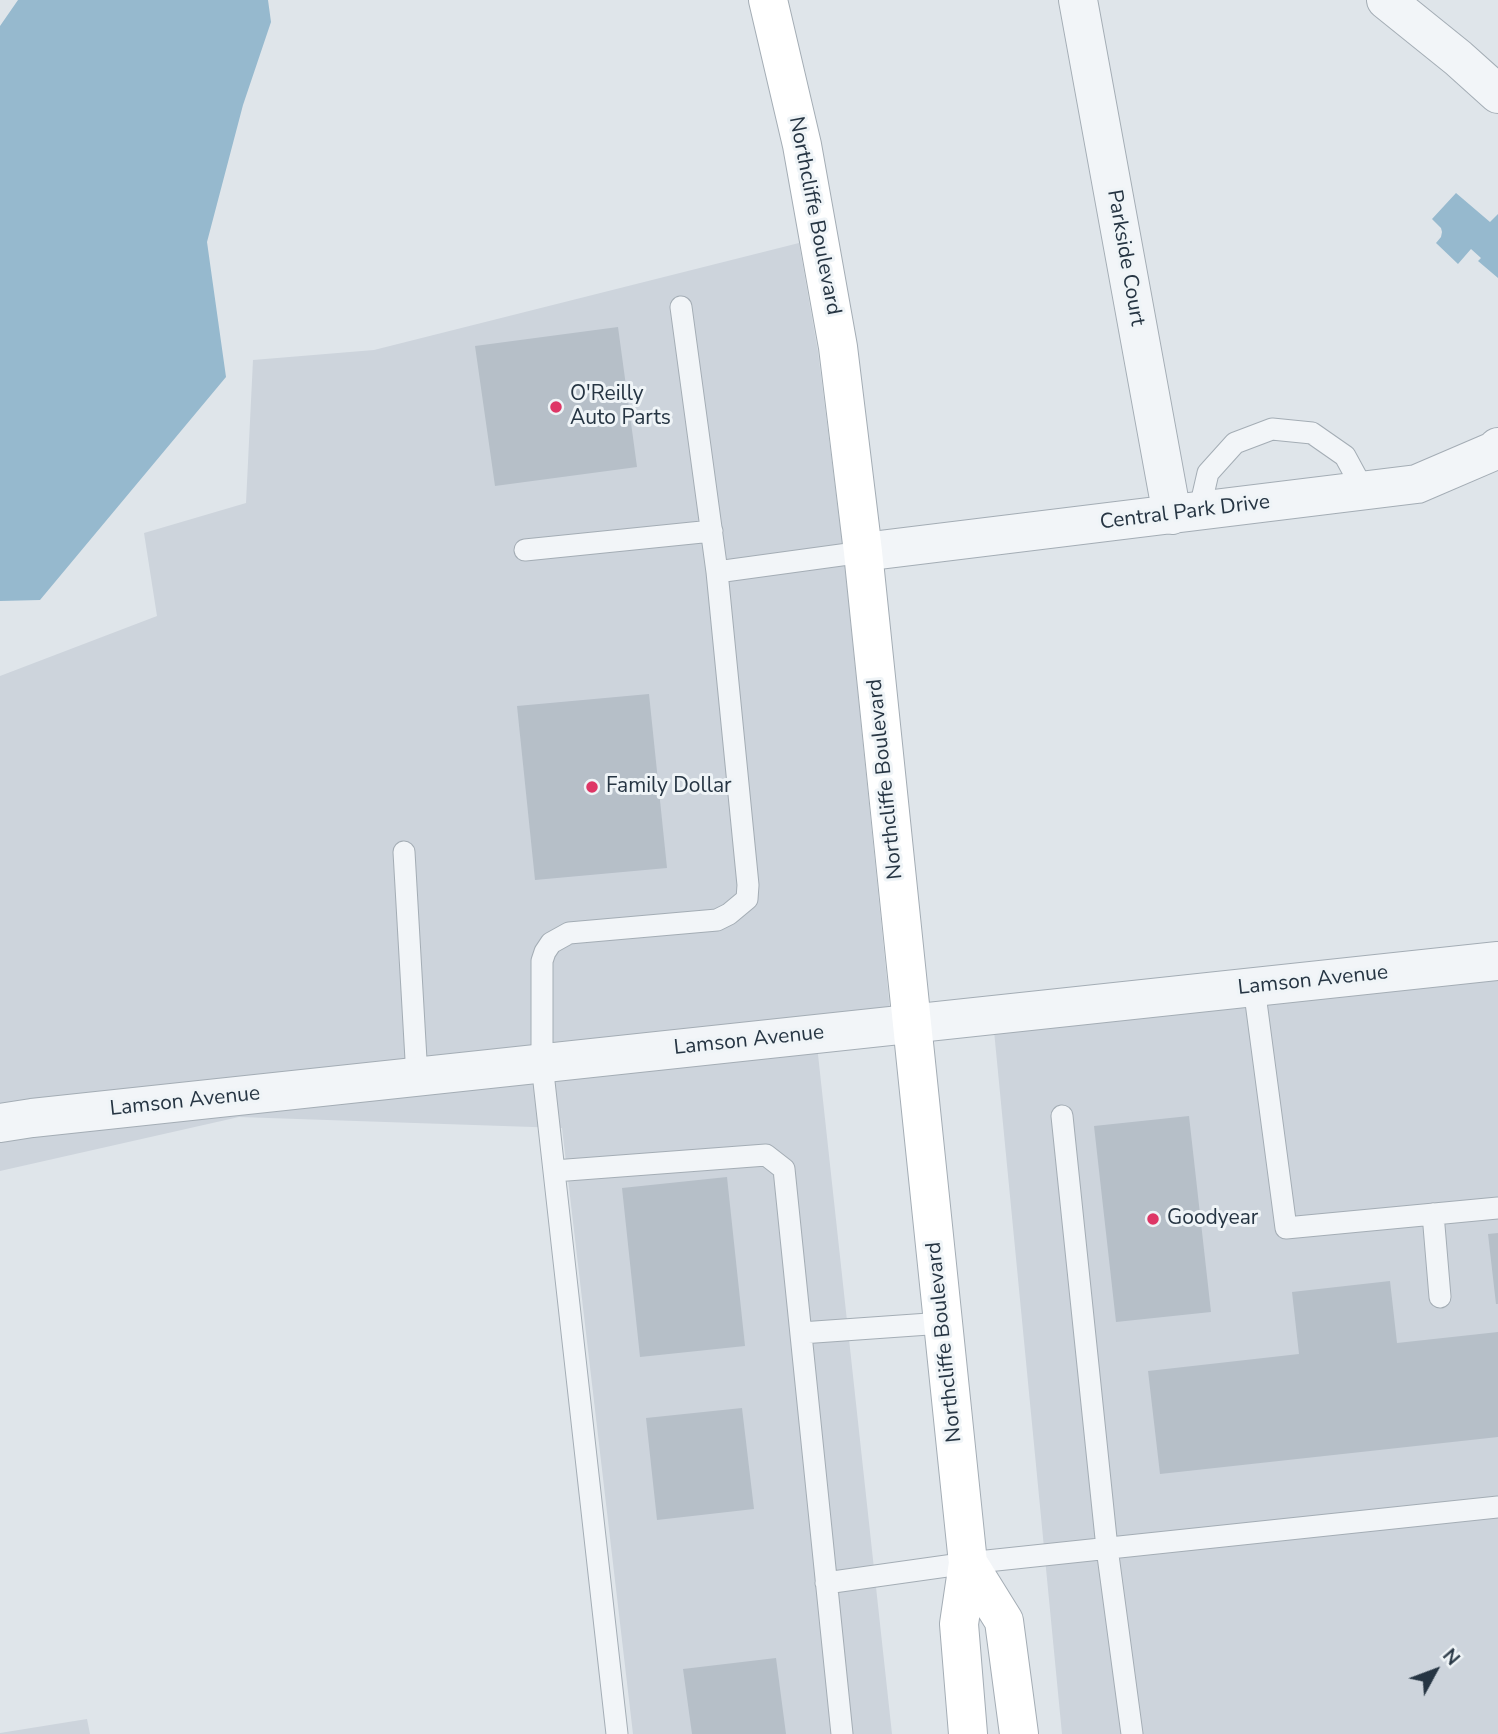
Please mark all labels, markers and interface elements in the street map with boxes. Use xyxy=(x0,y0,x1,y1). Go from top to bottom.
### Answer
street label: Northcliffe Boulevard xyxy=(782,115,846,317)
street label: Parkside Court xyxy=(1101,188,1149,328)
place label: O'Reilly Auto Parts xyxy=(570,382,671,432)
marker: O'Reilly Auto Parts xyxy=(548,399,564,415)
street label: Central Park Drive xyxy=(1099,490,1271,536)
street label: Northcliffe Boulevard xyxy=(863,678,909,880)
place label: Family Dollar xyxy=(606,774,732,800)
marker: Family Dollar xyxy=(584,779,600,795)
street label: Lamson Avenue xyxy=(1237,961,1389,1001)
street label: Lamson Avenue xyxy=(673,1021,825,1061)
street label: Lamson Avenue xyxy=(109,1082,261,1122)
place label: Goodyear xyxy=(1167,1206,1258,1232)
marker: Goodyear xyxy=(1145,1211,1161,1227)
street label: Northcliffe Boulevard xyxy=(922,1241,968,1443)
north arrow xyxy=(1400,1636,1470,1706)
text: N xyxy=(1436,1643,1465,1671)

